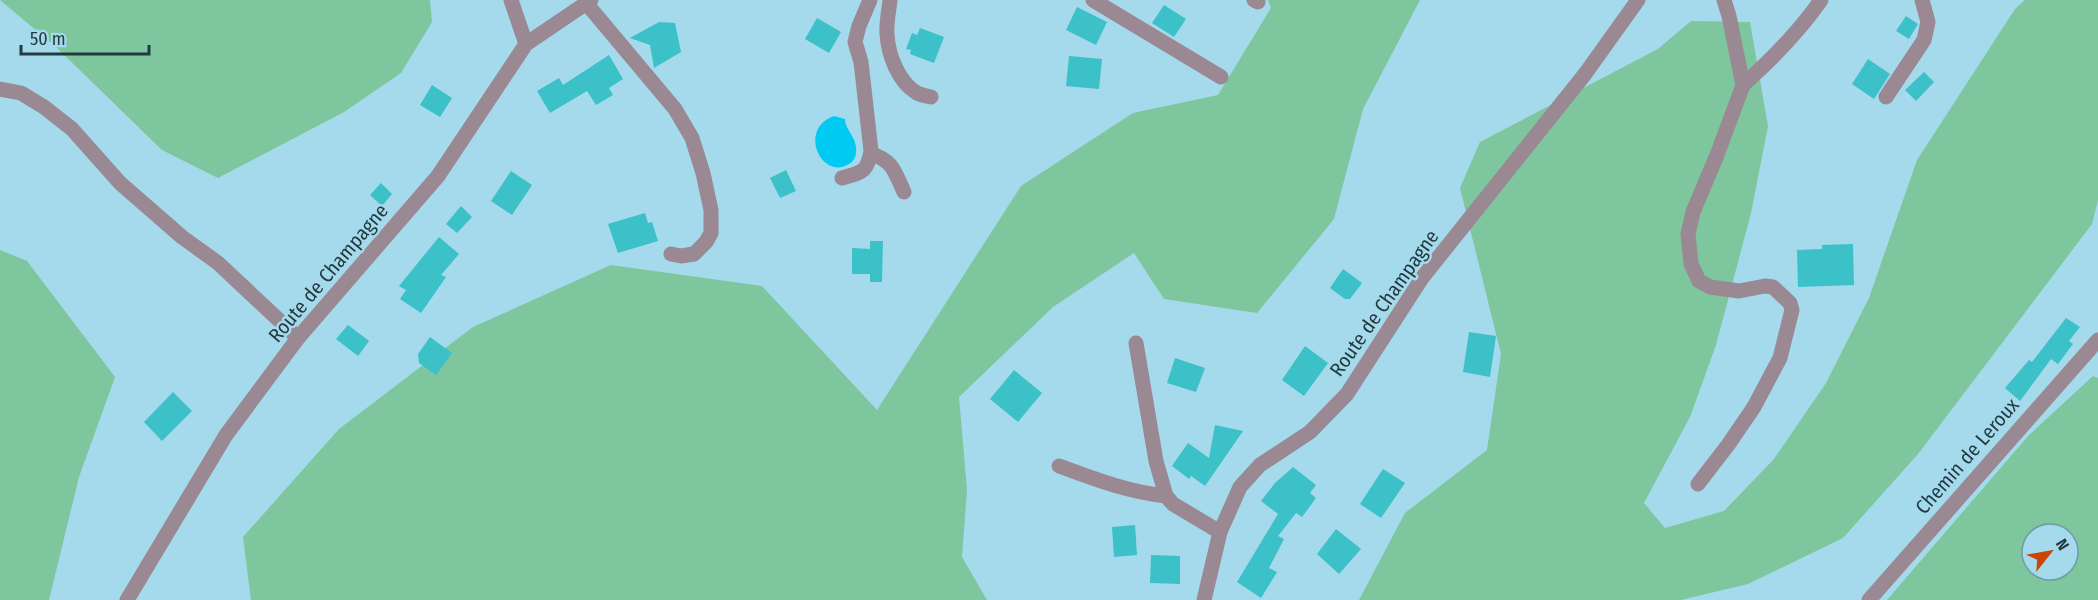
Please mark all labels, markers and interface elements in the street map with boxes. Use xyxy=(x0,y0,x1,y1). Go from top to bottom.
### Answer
scale bar xyxy=(21,18,148,56)
text: 50 m xyxy=(30,28,66,50)
street label: Route de Champagne xyxy=(263,199,393,347)
street label: Route de Champagne xyxy=(1324,225,1444,381)
street label: Chemin de Leroux xyxy=(1910,393,2024,519)
north arrow xyxy=(2020,522,2080,582)
text: N xyxy=(2052,536,2073,554)

